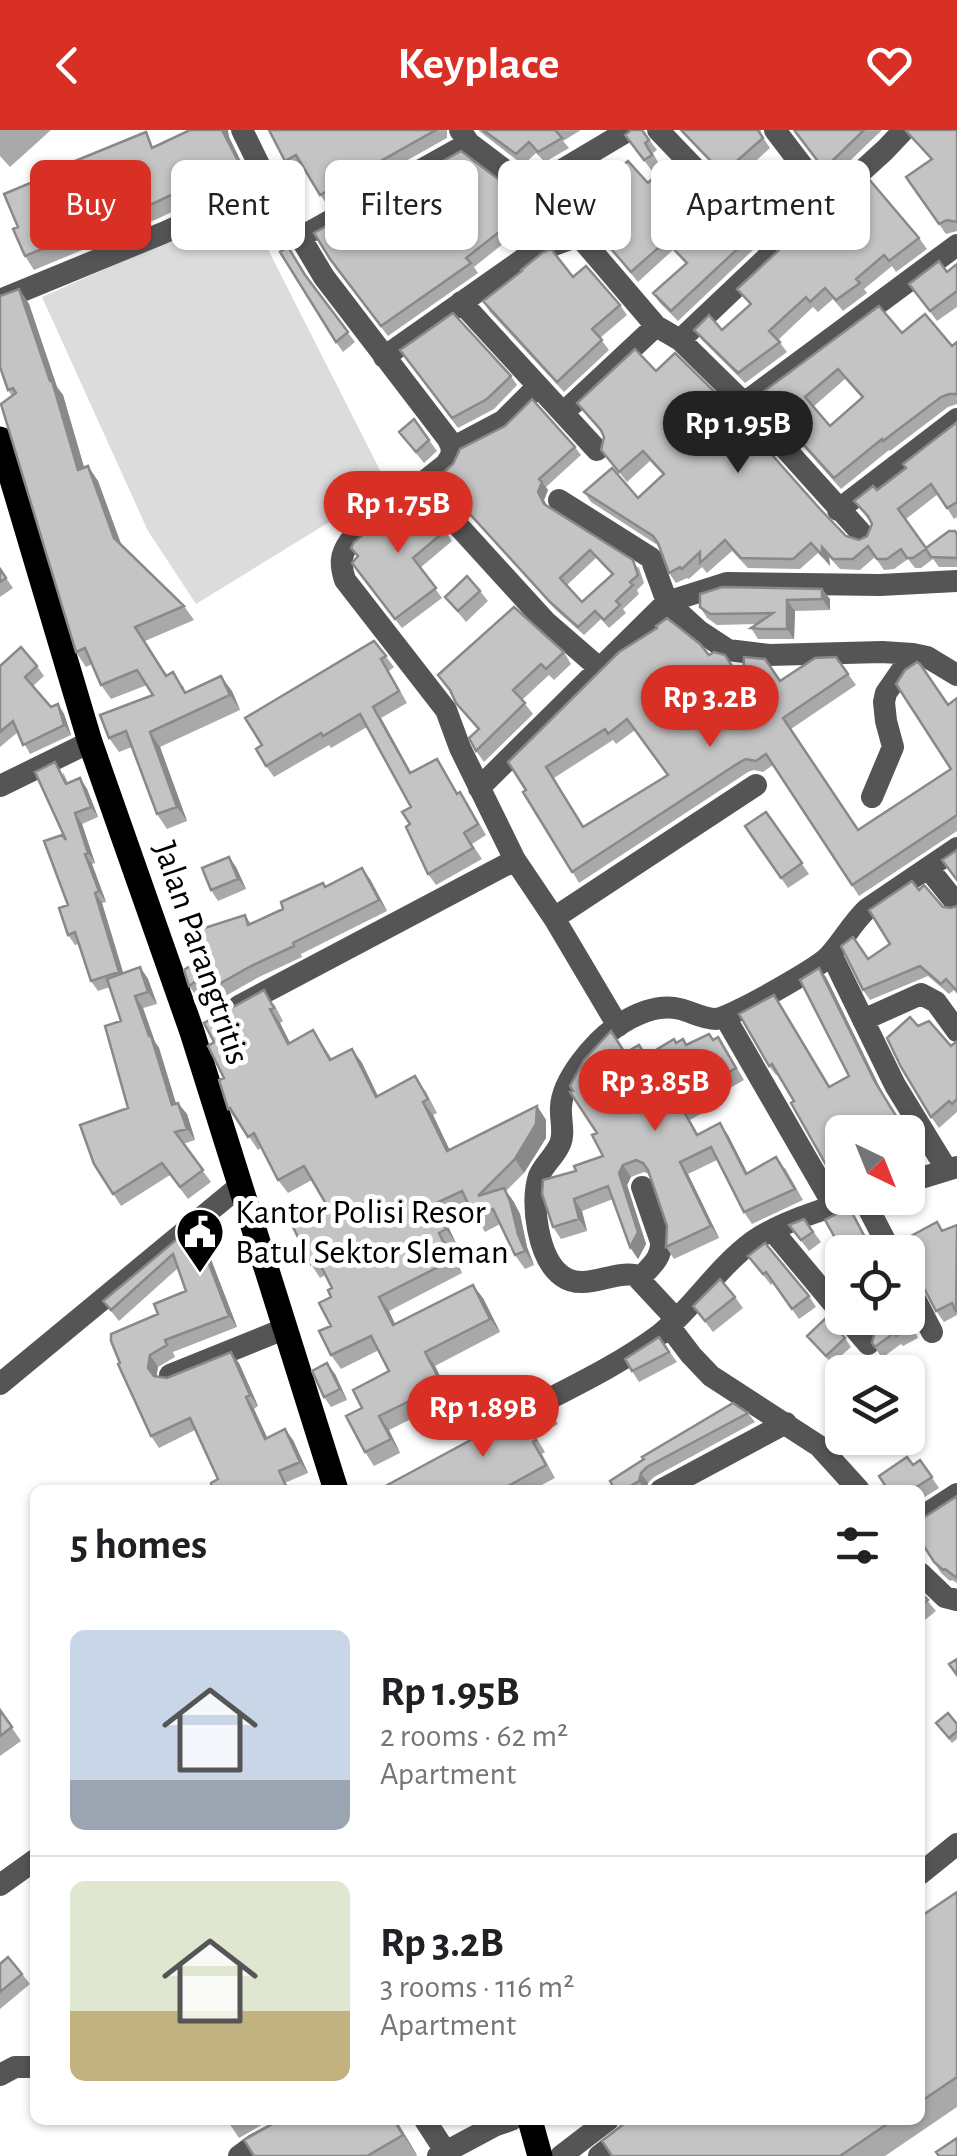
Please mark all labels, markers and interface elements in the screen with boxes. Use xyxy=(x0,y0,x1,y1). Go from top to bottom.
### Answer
icon: back xyxy=(40,38,95,93)
icon: heart xyxy=(862,38,917,93)
text: Keyplace xyxy=(397,42,560,87)
chip: Buy xyxy=(30,160,151,250)
chip: Rent xyxy=(171,160,305,250)
chip: Filters xyxy=(325,160,478,250)
chip: New xyxy=(498,160,631,250)
chip: Apartment xyxy=(651,160,870,250)
pin: Rp 1.95B xyxy=(635,391,841,476)
text: Rp 1.95B xyxy=(685,407,791,439)
pin: Rp 1.75B xyxy=(295,471,501,556)
text: Rp 1.75B xyxy=(346,487,450,519)
pin: Rp 3.2B xyxy=(618,665,802,750)
text: Rp 3.2B xyxy=(663,681,757,713)
street label: Jalan Parangtritis xyxy=(147,837,255,1069)
pin: Rp 3.85B xyxy=(552,1049,758,1134)
text: Rp 3.85B xyxy=(601,1065,709,1097)
north arrow xyxy=(825,1115,925,1215)
map controls xyxy=(825,1115,925,1455)
place label: Kantor Polisi Resor Batul Sektor Sleman xyxy=(235,1195,509,1270)
public building icon: Kantor Polisi Resor Batul Sektor Sleman xyxy=(174,1206,226,1274)
button: locate xyxy=(825,1235,925,1335)
button: layers xyxy=(825,1355,925,1455)
pin: Rp 1.89B xyxy=(380,1375,586,1460)
text: Rp 1.89B xyxy=(429,1391,537,1423)
icon: filters xyxy=(830,1518,885,1573)
text: 5 homes xyxy=(70,1524,207,1566)
icon: home xyxy=(150,1670,270,1790)
text: Rp 1.95B xyxy=(380,1671,520,1713)
text: 2 rooms · 62 m² xyxy=(380,1720,568,1752)
text: Apartment xyxy=(380,1758,516,1790)
icon: home xyxy=(150,1921,270,2041)
text: Rp 3.2B xyxy=(380,1922,504,1964)
text: 3 rooms · 116 m² xyxy=(380,1971,574,2003)
text: Apartment xyxy=(380,2009,516,2041)

